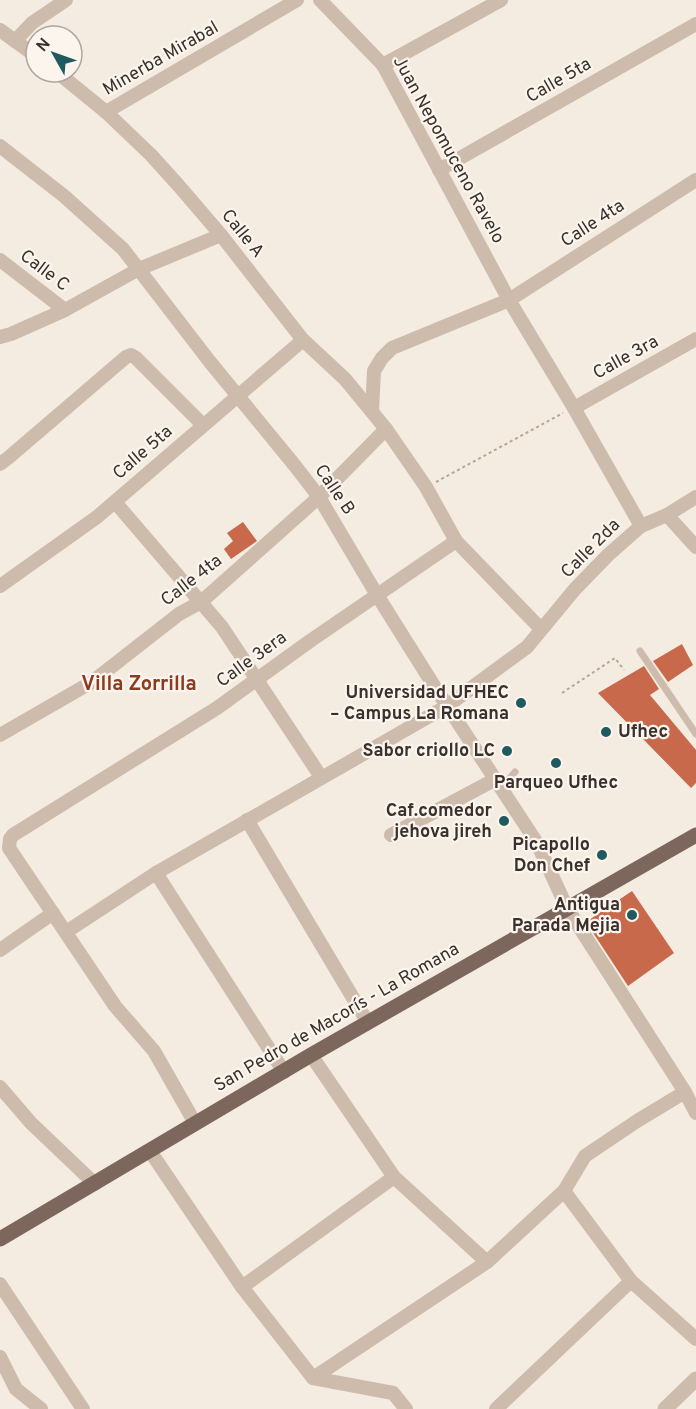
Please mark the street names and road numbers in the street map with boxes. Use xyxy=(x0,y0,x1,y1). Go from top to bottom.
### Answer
street label: Minerba Mirabal xyxy=(99,17,223,101)
street label: Juan Nepomuceno Ravelo xyxy=(387,52,509,248)
street label: Calle 5ta xyxy=(522,53,596,109)
street label: Calle 4ta xyxy=(557,195,629,253)
street label: Calle A xyxy=(215,205,269,263)
street label: Calle C xyxy=(15,245,73,297)
street label: Calle 3ra xyxy=(589,331,663,385)
street label: Calle 5ta xyxy=(108,421,178,485)
street label: Calle B xyxy=(309,460,359,520)
street label: Calle 2da xyxy=(556,514,626,584)
street label: Calle 4ta xyxy=(157,550,227,612)
street label: Calle 3era xyxy=(212,627,292,693)
street label: San Pedro de Macorís - La Romana xyxy=(210,938,464,1098)

